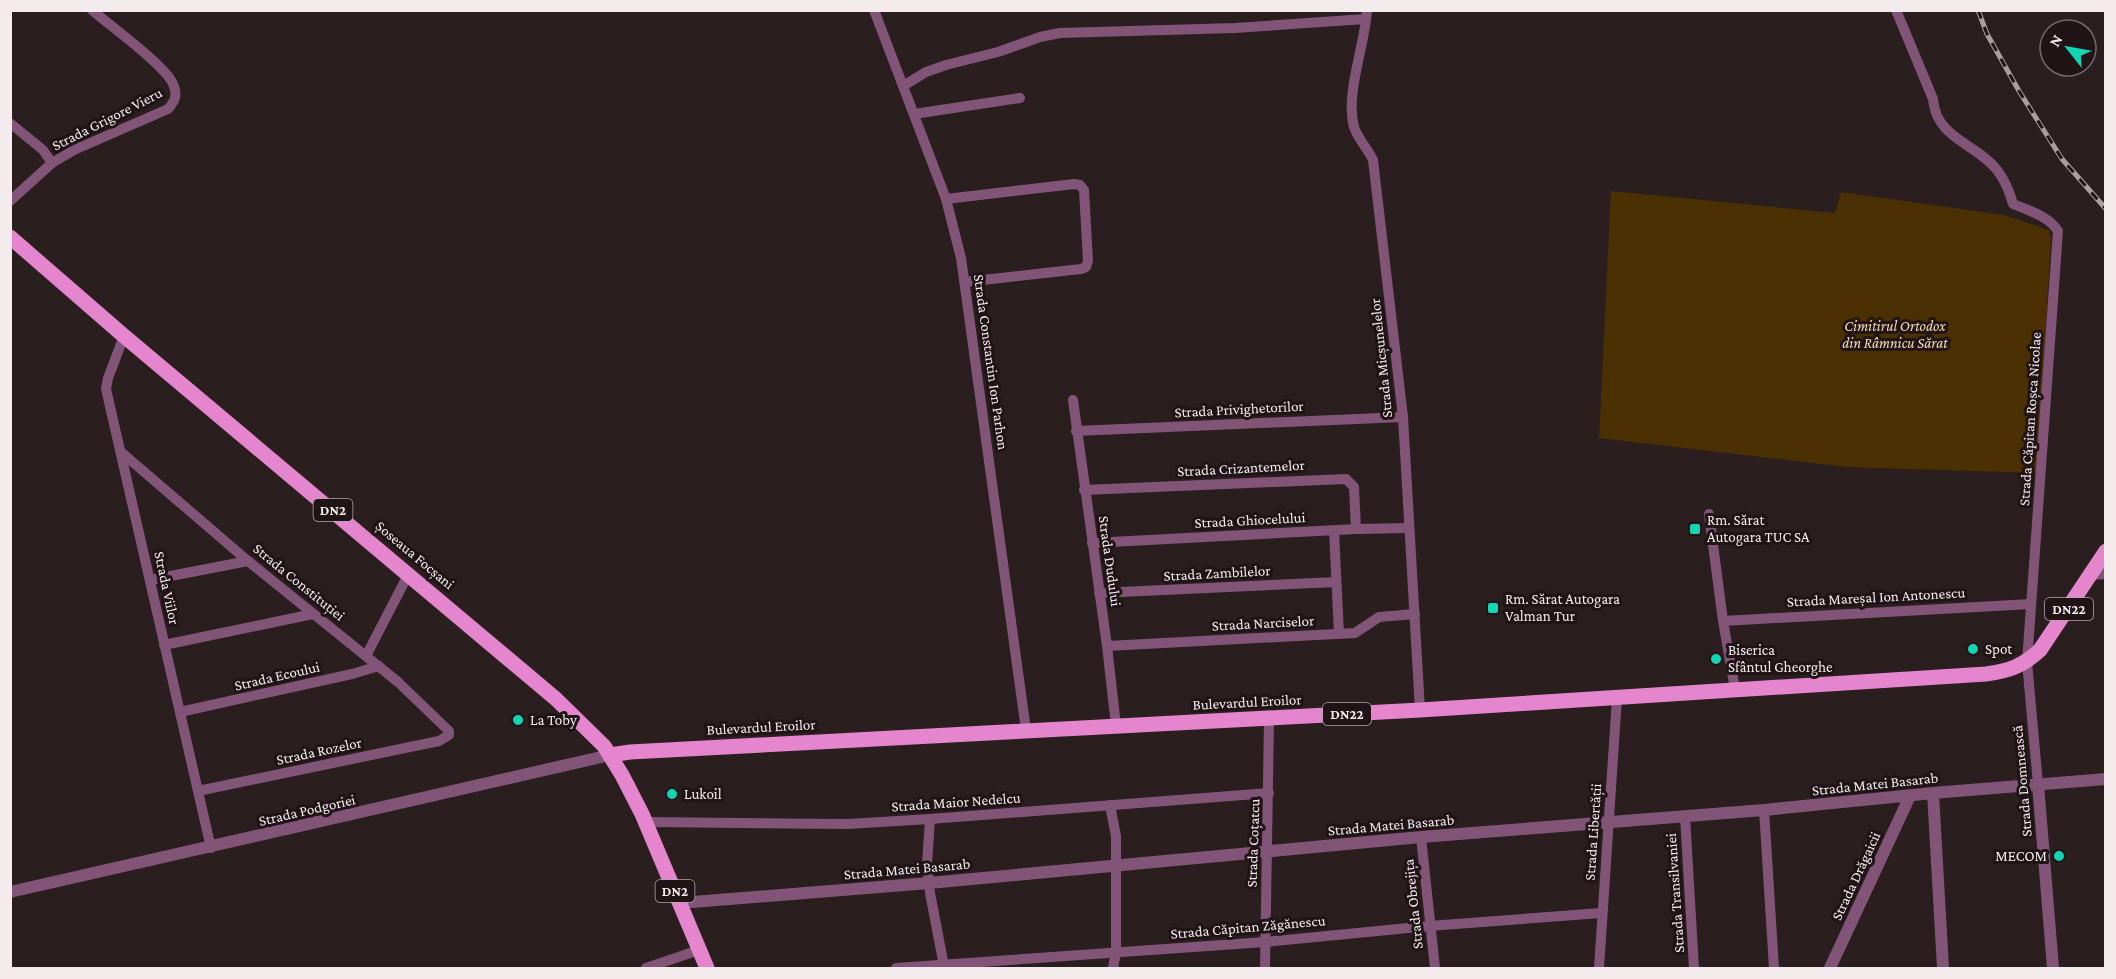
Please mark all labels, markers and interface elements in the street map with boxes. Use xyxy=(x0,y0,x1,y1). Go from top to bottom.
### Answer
north arrow xyxy=(2038,18,2098,78)
text: N xyxy=(2045,31,2066,50)
street label: Strada Grigore Vieru xyxy=(49,84,165,155)
street label: Strada Constantin Ion Parhon xyxy=(971,273,1011,451)
street label: Strada Micșunelelor xyxy=(1367,297,1397,418)
park label: Cimitirul Ortodox din Râmnicu Sărat xyxy=(1842,318,1948,351)
street label: Strada Căpitan Roșca Nicolae xyxy=(2016,331,2046,507)
street label: Strada Privighetorilor xyxy=(1174,398,1305,421)
street label: Strada Crizantemelor xyxy=(1177,457,1306,479)
road number: DN2 xyxy=(314,499,352,521)
street label: Strada Ghiocelului xyxy=(1194,509,1306,531)
place label: Rm. Sărat Autogara TUC SA xyxy=(1707,512,1810,546)
street label: Strada Dudului xyxy=(1096,515,1124,607)
street label: Șoseaua Focșani xyxy=(371,518,457,594)
marker: Rm. Sărat Autogara TUC SA xyxy=(1688,522,1702,536)
street label: Strada Constituției xyxy=(249,540,348,625)
street label: Strada Viilor xyxy=(151,550,183,627)
street label: Strada Zambilelor xyxy=(1163,562,1272,584)
street label: Strada Mareșal Ion Antonescu xyxy=(1786,584,1966,612)
place label: Rm. Sărat Autogara Valman Tur xyxy=(1505,591,1620,624)
road number: DN22 xyxy=(2045,598,2093,620)
marker: Rm. Sărat Autogara Valman Tur xyxy=(1486,601,1500,615)
street label: Strada Narciselor xyxy=(1211,612,1315,634)
place label: Spot xyxy=(1985,641,2013,658)
place label: Biserica Sfântul Gheorghe xyxy=(1728,642,1833,676)
marker: Spot xyxy=(1966,642,1980,656)
marker: Biserica Sfântul Gheorghe xyxy=(1709,652,1723,666)
street label: Strada Ecoului xyxy=(233,658,321,694)
street label: Bulevardul Eroilor xyxy=(1192,691,1303,713)
road number: DN22 xyxy=(1323,703,1371,725)
place label: La Toby xyxy=(530,712,577,729)
marker: La Toby xyxy=(511,713,525,727)
street label: Bulevardul Eroilor xyxy=(706,716,817,738)
street label: Strada Domnească xyxy=(2009,725,2035,837)
street label: Strada Rozelor xyxy=(275,734,364,768)
street label: Strada Matei Basarab xyxy=(1811,769,1939,799)
street label: Strada Libertății xyxy=(1582,783,1606,881)
place label: Lukoil xyxy=(684,786,722,802)
marker: Lukoil xyxy=(665,787,679,801)
street label: Strada Maior Nedelcu xyxy=(891,790,1021,814)
street label: Strada Podgoriei xyxy=(257,791,357,830)
street label: Strada Coțatcu xyxy=(1243,798,1265,888)
street label: Strada Matei Basarab xyxy=(1327,811,1455,838)
street label: Strada Drăgaicii xyxy=(1829,829,1884,923)
street label: Strada Transilvaniei xyxy=(1663,833,1687,953)
place label: MECOM xyxy=(1995,848,2047,864)
marker: MECOM xyxy=(2052,849,2066,863)
street label: Strada Matei Basarab xyxy=(843,855,971,882)
street label: Strada Obrejița xyxy=(1400,858,1428,950)
road number: DN2 xyxy=(656,880,694,902)
street label: Strada Căpitan Zăgănescu xyxy=(1170,912,1326,943)

